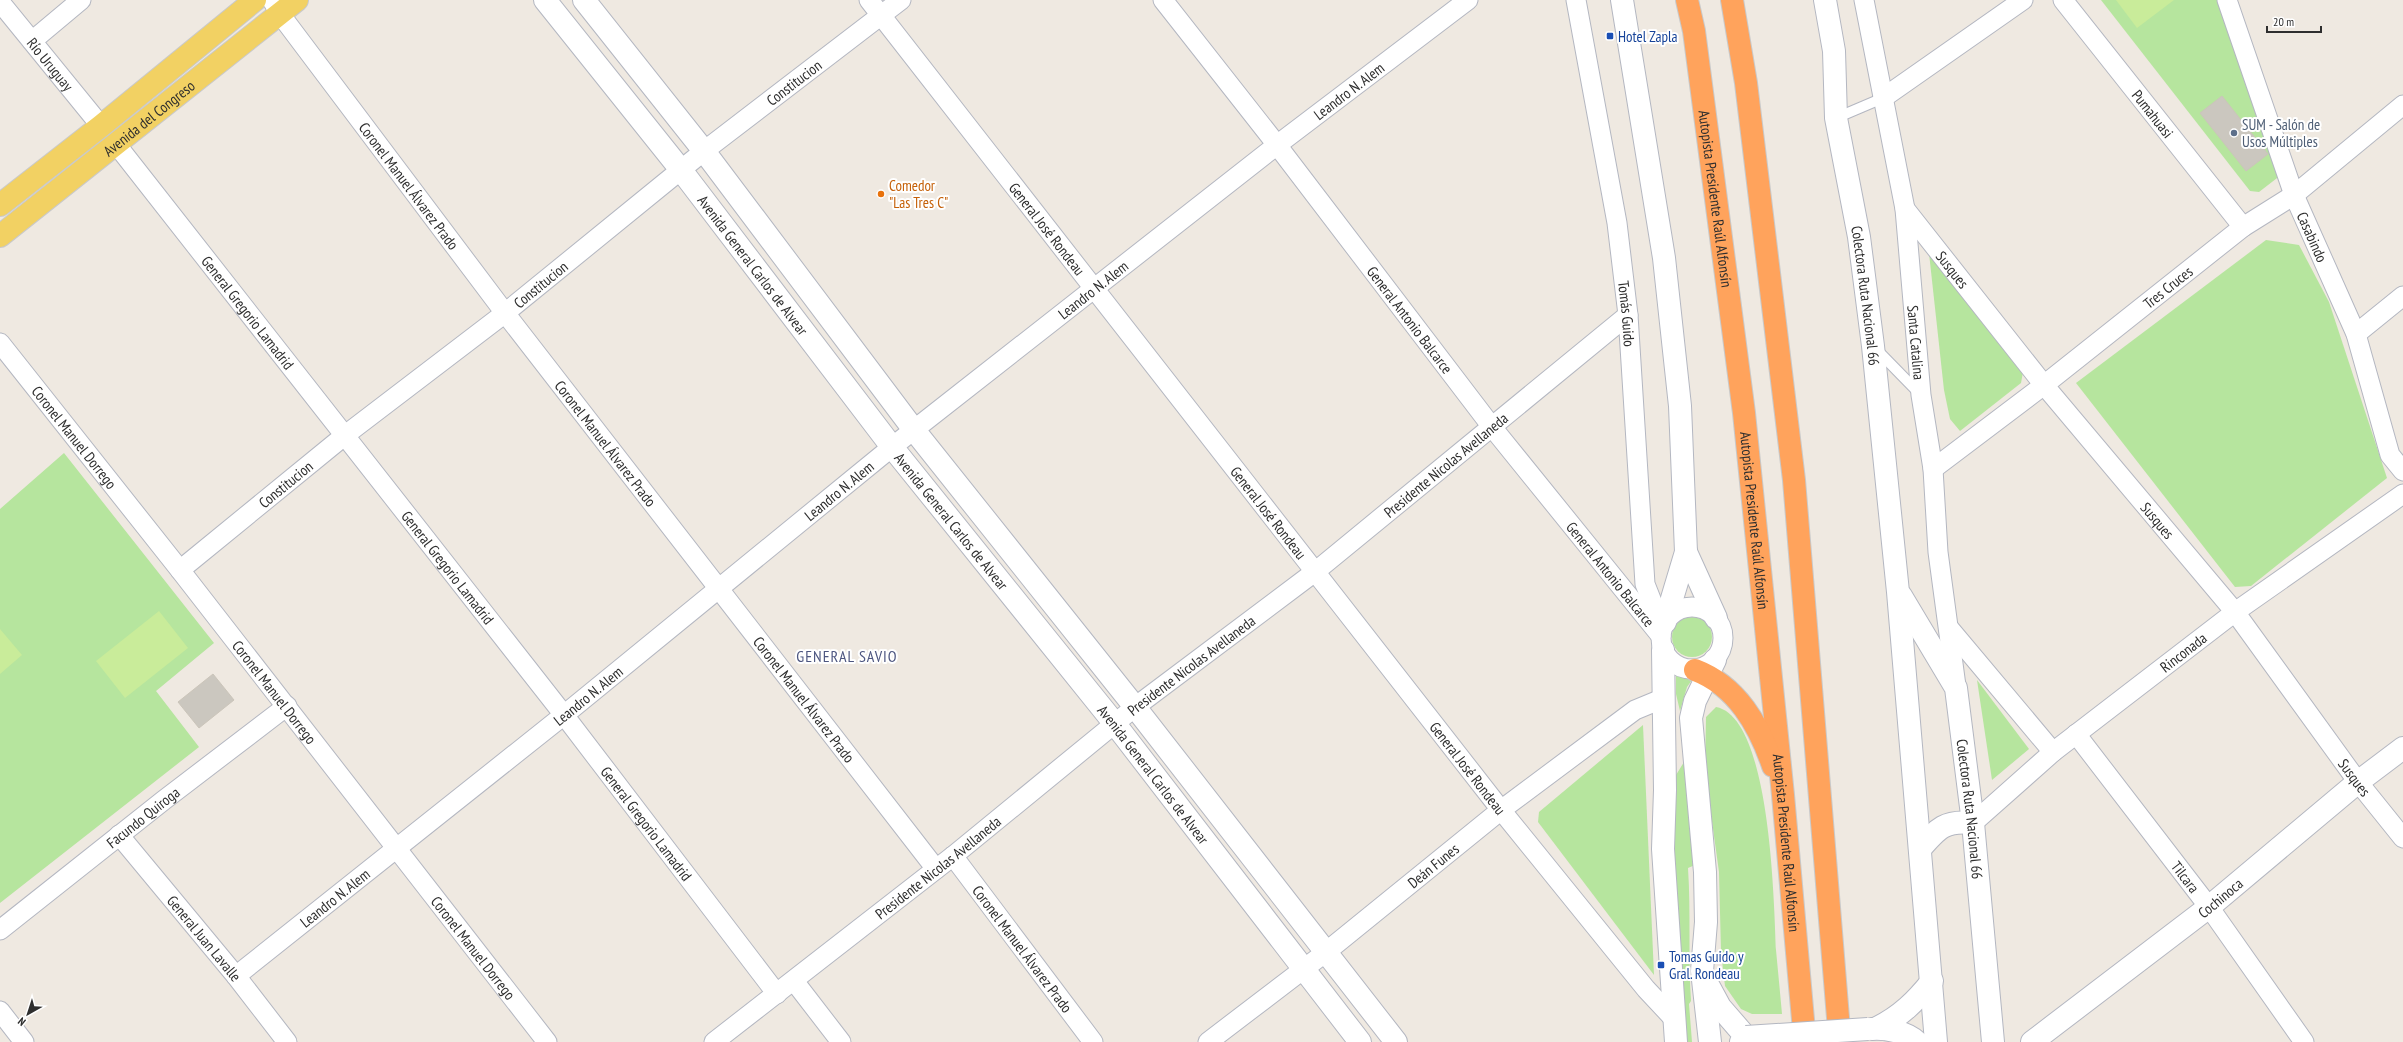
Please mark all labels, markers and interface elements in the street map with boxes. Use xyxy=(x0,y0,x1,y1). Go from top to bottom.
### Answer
scale bar xyxy=(2267,8,2321,34)
text: 20 m xyxy=(2273,14,2294,29)
place label: Hotel Zapla xyxy=(1618,27,1678,46)
marker: Hotel Zapla xyxy=(1605,31,1615,41)
street label: Río Uruguay xyxy=(23,34,78,95)
street label: Constitucion xyxy=(762,55,825,109)
street label: Leandro N. Alem xyxy=(1310,58,1388,124)
street label: Avenida del Congreso xyxy=(99,76,198,160)
street label: Pumahuasi xyxy=(2128,86,2178,142)
street label: Autopista Presidente Raúl Alfonsín xyxy=(1695,109,1737,289)
place label: SUM - Salón de Usos Múltiples xyxy=(2242,115,2320,151)
street label: Coronel Manuel Álvarez Prado xyxy=(355,118,463,253)
marker: SUM - Salón de Usos Múltiples xyxy=(2229,128,2239,138)
place label: Comedor "Las Tres C" xyxy=(889,176,948,212)
street label: General José Rondeau xyxy=(1005,178,1090,279)
marker: Comedor "Las Tres C" xyxy=(876,189,886,199)
street label: Avenida General Carlos de Alvear xyxy=(694,191,813,339)
street label: Casabindo xyxy=(2293,209,2332,265)
street label: Colectora Ruta Nacional 66 xyxy=(1848,224,1884,367)
street label: Susques xyxy=(1932,247,1973,292)
street label: General Gregorio Lamadrid xyxy=(198,252,298,373)
street label: Leandro N. Alem xyxy=(1054,256,1132,323)
street label: Constitucion xyxy=(509,257,571,312)
street label: Tres Cruces xyxy=(2139,261,2196,312)
street label: General Antonio Balcarce xyxy=(1363,262,1457,377)
street label: Tomás Guido xyxy=(1614,280,1639,347)
street label: Santa Catalina xyxy=(1904,305,1929,381)
street label: Coronel Manuel Álvarez Prado xyxy=(551,376,661,510)
street label: Coronel Manuel Dorrego xyxy=(28,382,121,492)
street label: Presidente Nicolas Avellaneda xyxy=(1380,408,1511,521)
street label: Autopista Presidente Raúl Alfonsín xyxy=(1736,431,1773,610)
street label: Avenida General Carlos de Alvear xyxy=(891,449,1013,594)
street label: Constitucion xyxy=(254,456,316,512)
street label: Leandro N. Alem xyxy=(800,457,877,524)
street label: General José Rondeau xyxy=(1227,462,1311,563)
street label: Susques xyxy=(2137,498,2179,543)
street label: General Gregorio Lamadrid xyxy=(398,507,498,628)
street label: General Antonio Balcarce xyxy=(1563,517,1659,630)
street label: Presidente Nicolas Avellaneda xyxy=(1123,611,1259,719)
street label: Rinconada xyxy=(2156,628,2210,676)
street label: Coronel Manuel Álvarez Prado xyxy=(750,632,859,766)
street label: Coronel Manuel Dorrego xyxy=(228,636,321,747)
district label: GENERAL SAVIO xyxy=(796,646,898,666)
street label: Leandro N. Alem xyxy=(549,662,626,729)
street label: Avenida General Carlos de Alvear xyxy=(1094,701,1214,848)
street label: General José Rondeau xyxy=(1426,718,1510,818)
street label: Colectora Ruta Nacional 66 xyxy=(1953,738,1988,880)
street label: Autopista Presidente Raúl Alfonsín xyxy=(1769,753,1805,933)
street label: Susques xyxy=(2335,755,2375,800)
street label: General Gregorio Lamadrid xyxy=(597,762,696,884)
street label: Facundo Quiroga xyxy=(102,782,183,852)
street label: Presidente Nicolas Avellaneda xyxy=(871,811,1004,923)
street label: Deán Funes xyxy=(1403,839,1462,892)
street label: Tilcara xyxy=(2168,857,2204,896)
street label: Leandro N. Alem xyxy=(296,864,373,931)
street label: Cochinoca xyxy=(2194,874,2246,922)
street label: Coronel Manuel Álvarez Prado xyxy=(969,881,1077,1016)
street label: General Juan Lavalle xyxy=(163,891,246,985)
street label: Coronel Manuel Dorrego xyxy=(427,892,520,1003)
place label: Tomas Guido y Gral. Rondeau xyxy=(1669,947,1744,983)
marker: Tomas Guido y Gral. Rondeau xyxy=(1656,960,1666,970)
north arrow xyxy=(8,994,48,1034)
text: N xyxy=(15,1014,28,1029)

